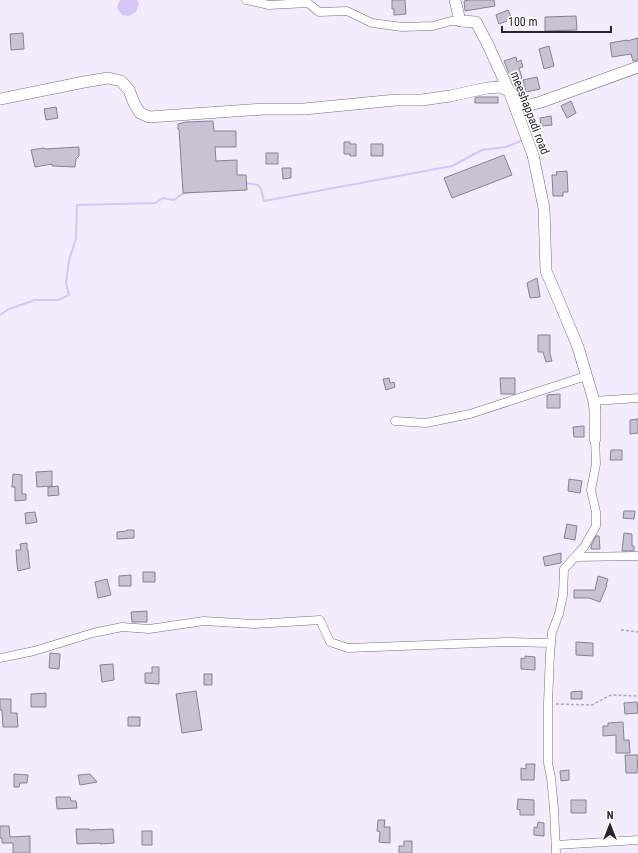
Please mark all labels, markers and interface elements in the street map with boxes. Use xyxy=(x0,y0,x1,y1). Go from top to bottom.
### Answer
scale bar xyxy=(502,8,611,34)
text: 100 m xyxy=(508,15,538,29)
street label: meeshappadi road xyxy=(508,70,552,156)
north arrow xyxy=(590,805,630,845)
text: N xyxy=(607,809,614,822)

